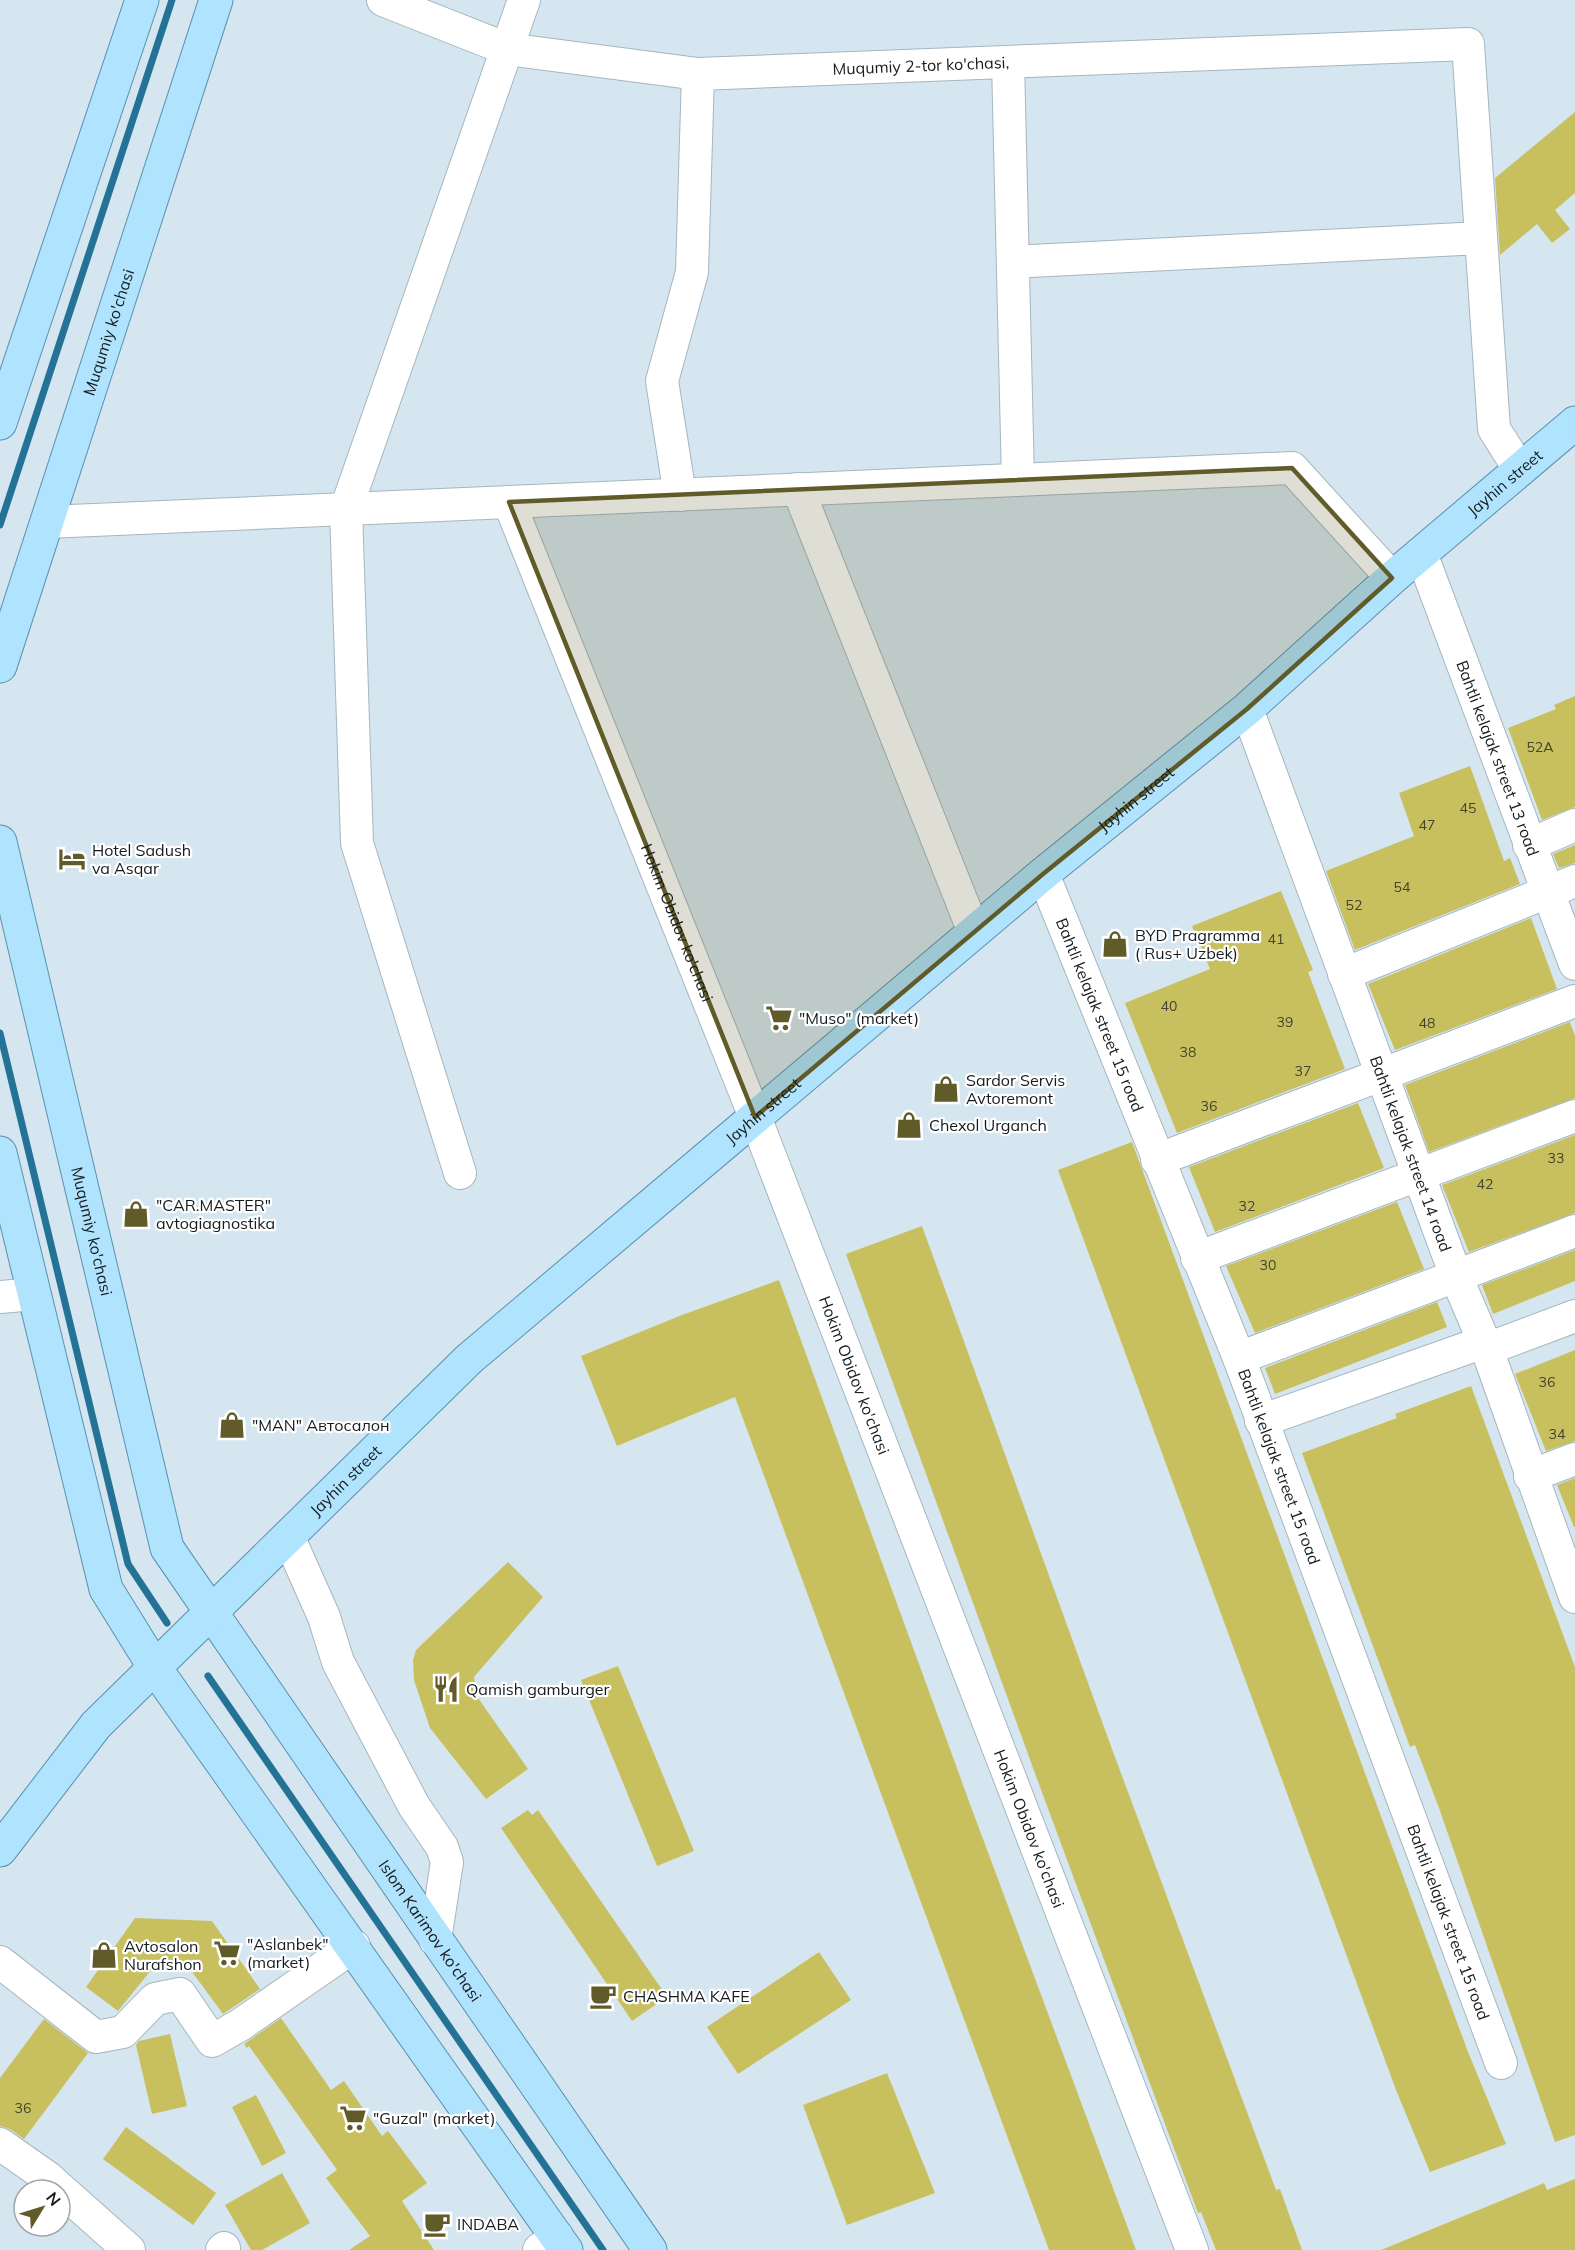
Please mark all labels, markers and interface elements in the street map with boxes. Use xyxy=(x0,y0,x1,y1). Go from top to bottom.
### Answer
street label: Muqumiy 2-tor ko'chasi, xyxy=(832,52,1009,79)
street label: Muqumiy ko'chasi xyxy=(78,266,138,398)
street label: Jayhin street xyxy=(1463,445,1547,520)
street label: Bahtli kelajak street 13 road xyxy=(1452,658,1544,859)
house number: 52A xyxy=(1526,738,1554,756)
street label: Jayhin street xyxy=(1094,762,1178,836)
house number: 45 xyxy=(1460,799,1476,817)
house number: 47 xyxy=(1419,816,1435,834)
place label: Hotel Sadush va Asqar xyxy=(92,840,191,878)
street label: Hokim Obidov ko'chasi xyxy=(637,841,718,1004)
hotel icon: Hotel Sadush va Asqar xyxy=(57,844,87,874)
house number: 54 xyxy=(1394,878,1411,896)
house number: 52 xyxy=(1346,896,1362,914)
street label: Bahtli kelajak street 15 road xyxy=(1052,915,1148,1115)
place label: BYD Pragramma ( Rus+ Uzbek) xyxy=(1135,925,1260,963)
shop icon: BYD Pragramma ( Rus+ Uzbek) xyxy=(1100,929,1130,959)
house number: 41 xyxy=(1268,930,1284,948)
house number: 40 xyxy=(1161,997,1177,1015)
supermarket icon: "Muso" (market) xyxy=(764,1003,794,1033)
place label: "Muso" (market) xyxy=(799,1008,919,1028)
house number: 39 xyxy=(1277,1013,1293,1031)
house number: 48 xyxy=(1419,1014,1435,1032)
house number: 38 xyxy=(1180,1043,1196,1061)
street label: Bahtli kelajak street 14 road xyxy=(1366,1053,1456,1254)
house number: 37 xyxy=(1295,1062,1311,1080)
place label: Sardor Servis Avtoremont xyxy=(966,1070,1065,1108)
street label: Jayhin street xyxy=(721,1073,805,1148)
shop icon: Sardor Servis Avtoremont xyxy=(931,1074,961,1104)
house number: 36 xyxy=(1201,1097,1217,1115)
shop icon: Chexol Urganch xyxy=(894,1110,924,1140)
place label: Chexol Urganch xyxy=(929,1115,1047,1135)
house number: 33 xyxy=(1548,1149,1564,1167)
street label: Muqumiy ko'chasi xyxy=(67,1165,117,1298)
house number: 42 xyxy=(1477,1175,1493,1193)
place label: "CAR.MASTER" avtogiagnostika xyxy=(156,1195,275,1233)
house number: 32 xyxy=(1239,1197,1255,1215)
shop icon: "CAR.MASTER" avtogiagnostika xyxy=(121,1199,151,1229)
house number: 30 xyxy=(1260,1256,1276,1274)
street label: Hokim Obidov ko'chasi xyxy=(815,1293,894,1457)
street label: Bahtli kelajak street 15 road xyxy=(1234,1366,1325,1567)
house number: 36 xyxy=(1539,1373,1555,1391)
shop icon: "MAN" Автосалон xyxy=(217,1410,247,1440)
place label: "MAN" Автосалон xyxy=(252,1415,390,1435)
house number: 34 xyxy=(1549,1425,1566,1443)
street label: Jayhin street xyxy=(305,1441,386,1520)
restaurant icon: Qamish gamburger xyxy=(431,1674,461,1704)
place label: Qamish gamburger xyxy=(466,1679,609,1699)
street label: Hokim Obidov ko'chasi xyxy=(990,1746,1069,1911)
street label: Bahtli kelajak street 15 road xyxy=(1403,1822,1494,2023)
street label: Islom Karimov ko'chasi xyxy=(374,1856,486,2006)
place label: "Aslanbek" (market) xyxy=(247,1934,328,1972)
place label: Avtosalon Nurafshon xyxy=(124,1936,202,1974)
supermarket icon: "Aslanbek" (market) xyxy=(212,1938,242,1968)
shop icon: Avtosalon Nurafshon xyxy=(89,1940,119,1970)
cafe icon: CHASHMA KAFE xyxy=(588,1981,618,2011)
place label: CHASHMA KAFE xyxy=(623,1986,750,2006)
house number: 36 xyxy=(15,2099,31,2117)
supermarket icon: "Guzal" (market) xyxy=(338,2103,368,2133)
place label: "Guzal" (market) xyxy=(373,2108,496,2128)
north arrow xyxy=(12,2178,72,2238)
text: N xyxy=(42,2188,65,2210)
cafe icon: INDABA xyxy=(422,2209,452,2239)
place label: INDABA xyxy=(457,2214,519,2234)

